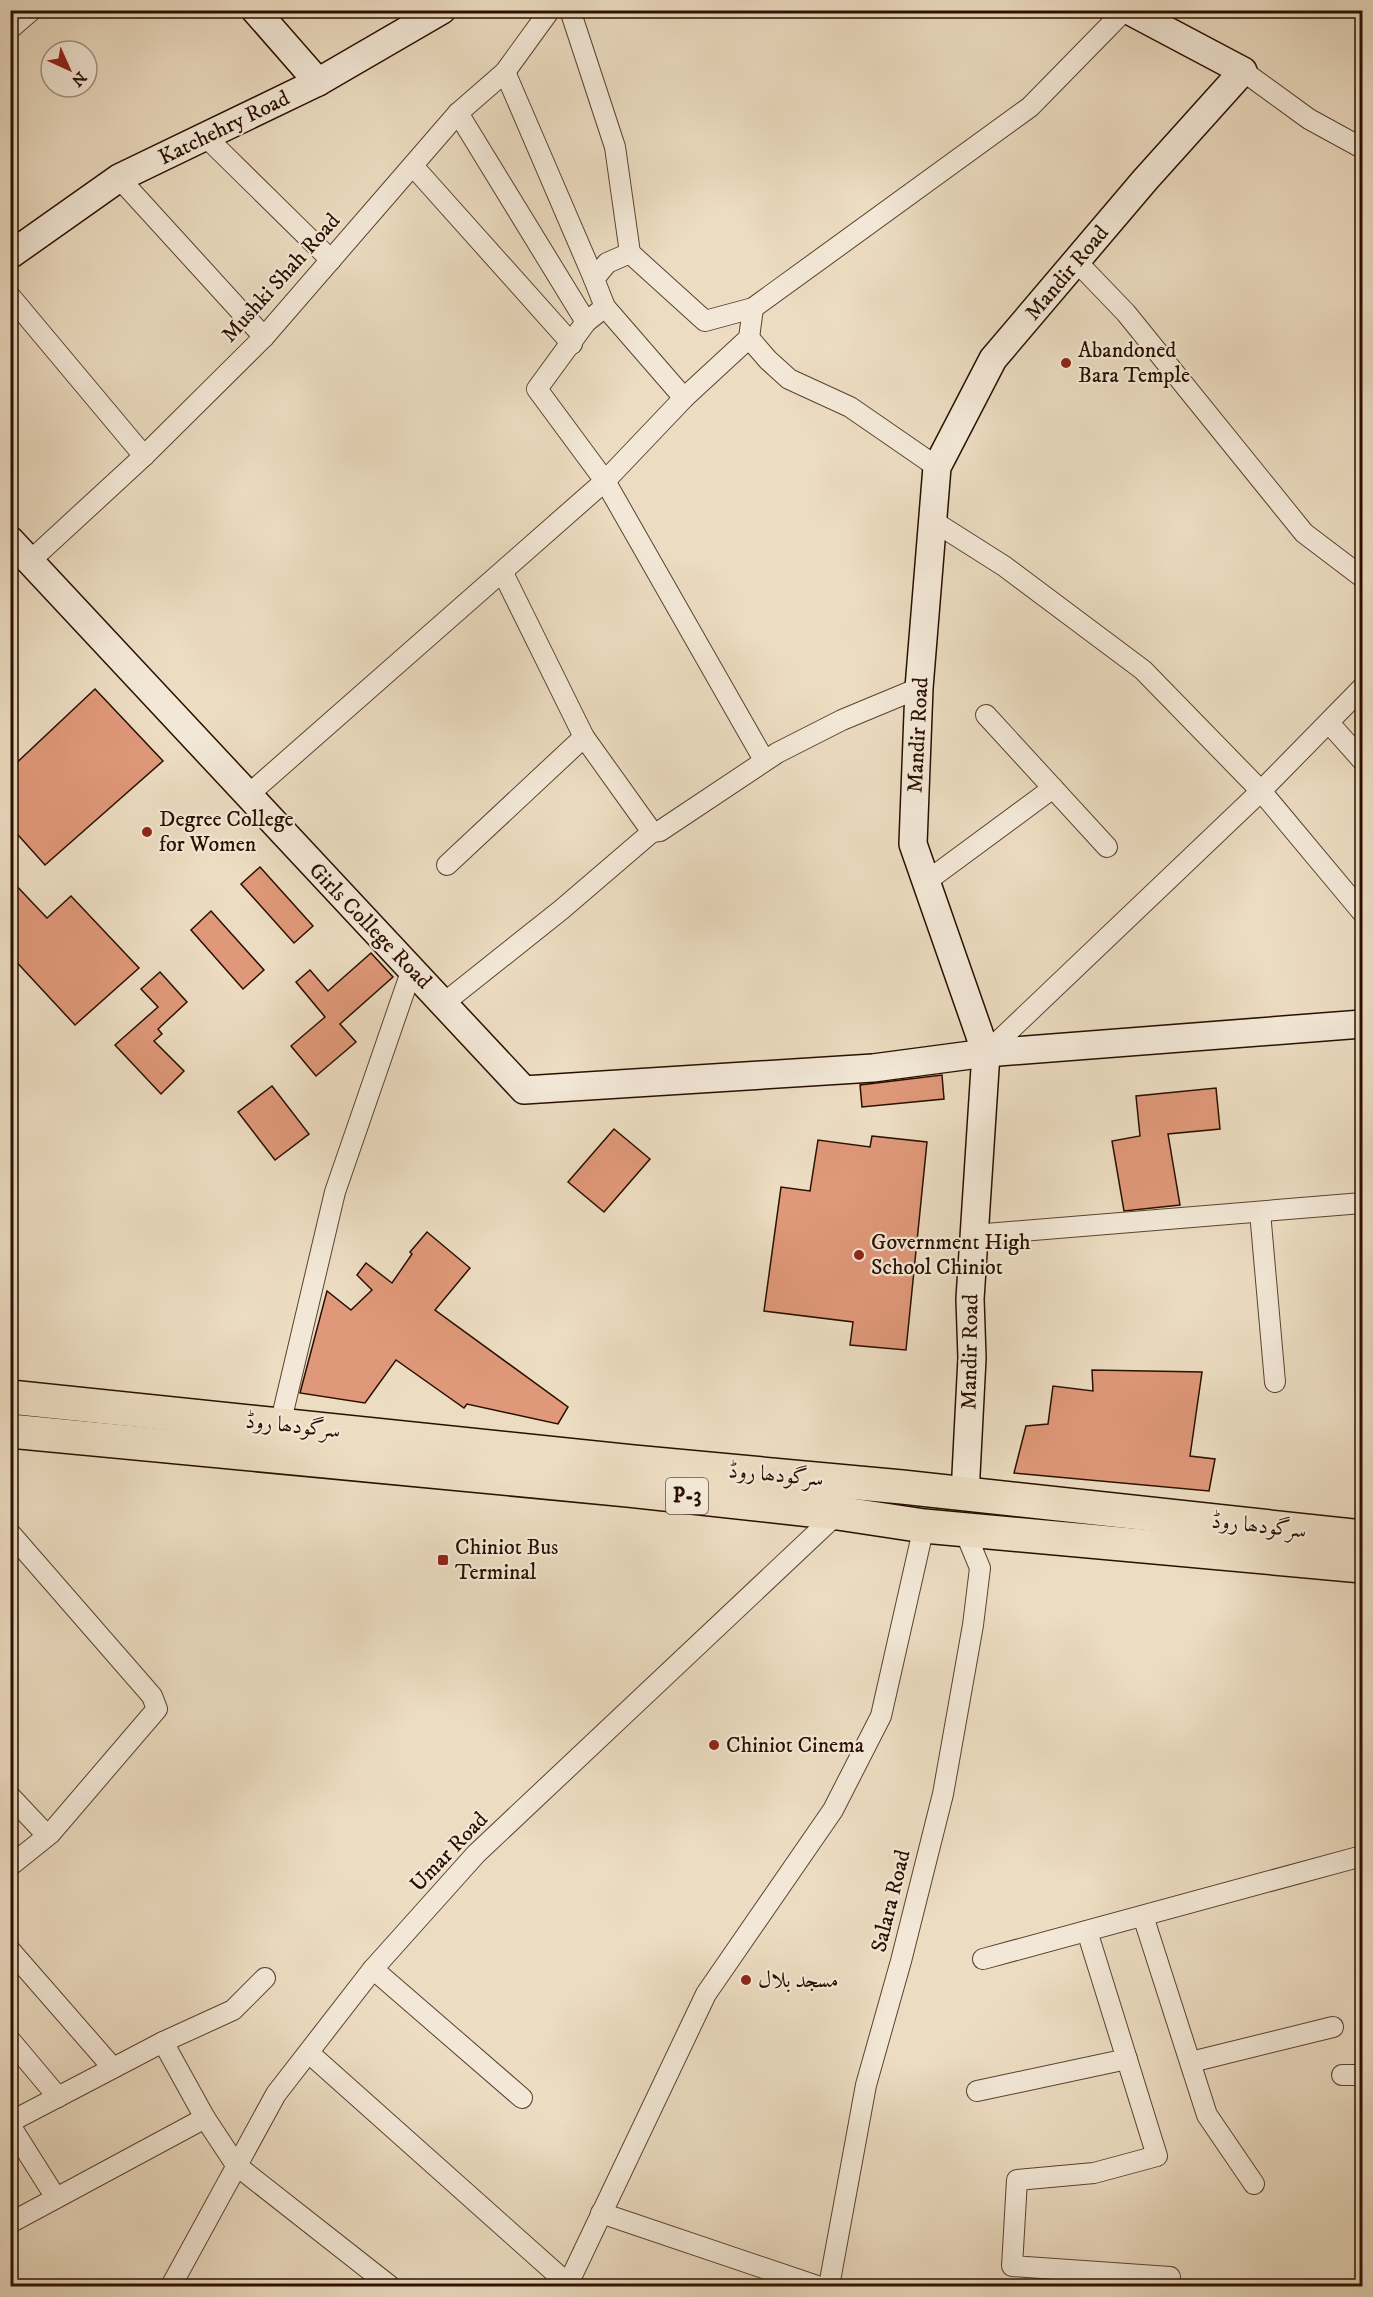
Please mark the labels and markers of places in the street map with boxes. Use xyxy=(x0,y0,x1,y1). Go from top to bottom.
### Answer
place label: Abandoned Bara Temple xyxy=(1078,337,1190,389)
marker: Abandoned Bara Temple xyxy=(1059,356,1073,370)
place label: Degree College for Women xyxy=(159,806,294,858)
marker: Degree College for Women xyxy=(140,825,154,839)
place label: Government High School Chiniot xyxy=(871,1229,1031,1281)
marker: Government High School Chiniot xyxy=(852,1248,866,1262)
place label: Chiniot Bus Terminal xyxy=(455,1534,558,1586)
marker: Chiniot Bus Terminal xyxy=(436,1553,450,1567)
place label: Chiniot Cinema xyxy=(726,1732,865,1759)
marker: Chiniot Cinema xyxy=(707,1738,721,1752)
place label: مسجد بلال xyxy=(758,1967,839,1994)
marker: مسجد بلال xyxy=(739,1973,753,1987)

